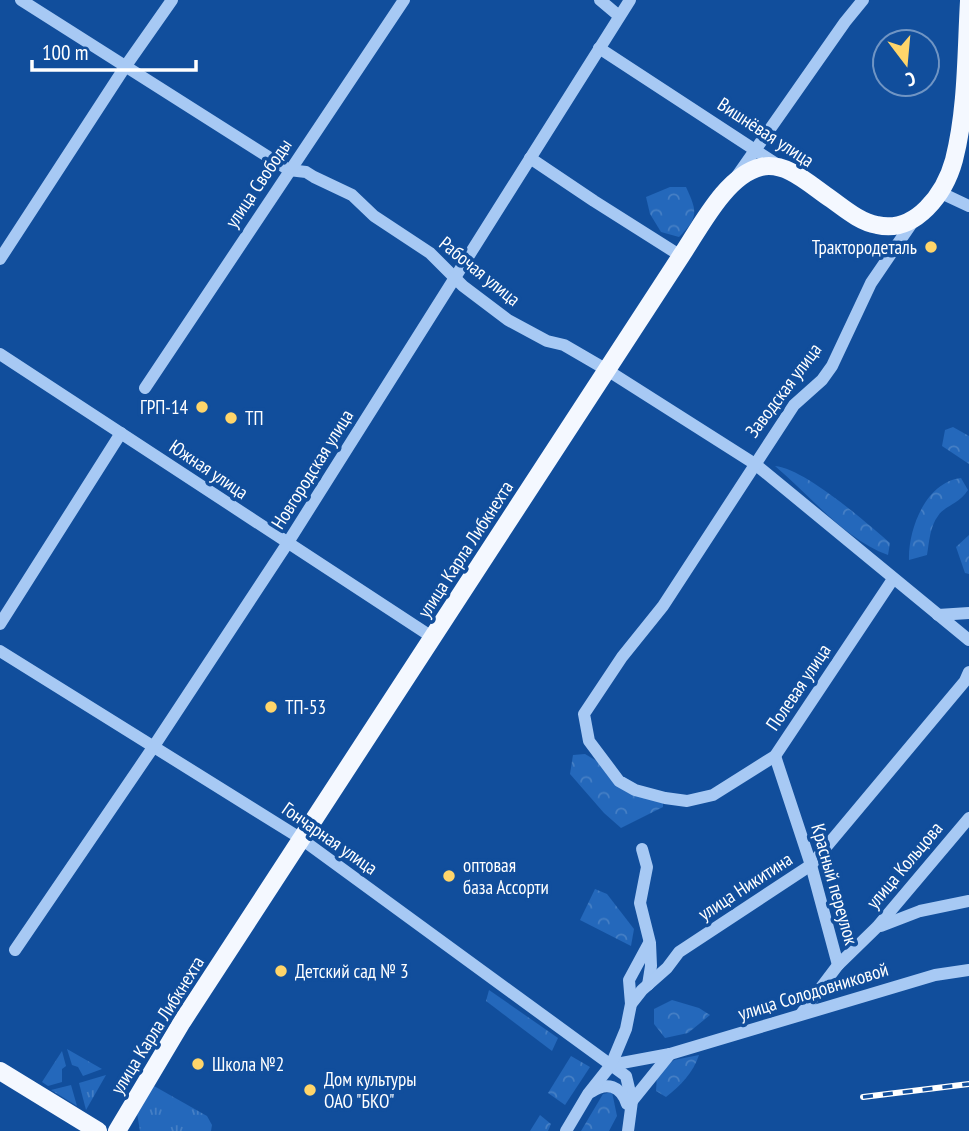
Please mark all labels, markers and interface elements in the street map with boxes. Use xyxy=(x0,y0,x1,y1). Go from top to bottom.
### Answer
scale bar xyxy=(32,28,196,72)
north arrow xyxy=(871,28,941,98)
text: 100 m xyxy=(42,39,88,66)
text: С xyxy=(903,67,918,92)
street label: Вишнёвая улица xyxy=(713,92,819,172)
street label: улица Свободы xyxy=(219,134,297,232)
street label: Рабочая улица xyxy=(435,231,525,311)
place label: Трактородеталь xyxy=(812,235,917,259)
marker: Трактородеталь xyxy=(923,239,939,255)
street label: Заводская улица xyxy=(740,338,826,442)
place label: ГРП-14 xyxy=(140,395,188,419)
marker: ГРП-14 xyxy=(194,399,210,415)
street label: Новгородская улица xyxy=(266,405,358,533)
place label: ТП xyxy=(245,406,264,430)
marker: ТП xyxy=(223,410,239,426)
street label: Южная улица xyxy=(165,434,253,504)
street label: улица Карла Либкнехта xyxy=(412,476,518,622)
street label: Полевая улица xyxy=(760,639,836,735)
place label: ТП-53 xyxy=(285,695,326,719)
marker: ТП-53 xyxy=(263,699,279,715)
street label: Гончарная улица xyxy=(278,796,382,880)
street label: улица Кольцова xyxy=(861,817,947,913)
street label: Красный переулок xyxy=(806,821,864,948)
street label: улица Никитина xyxy=(693,847,797,925)
place label: оптовая база Ассорти xyxy=(463,853,549,899)
marker: оптовая база Ассорти xyxy=(441,868,457,884)
street label: улица Карла Либкнехта xyxy=(105,952,209,1098)
street label: улица Солодовниковой xyxy=(735,957,891,1025)
place label: Детский сад № 3 xyxy=(295,959,409,983)
marker: Детский сад № 3 xyxy=(273,963,289,979)
place label: Школа №2 xyxy=(212,1052,284,1076)
marker: Школа №2 xyxy=(190,1056,206,1072)
place label: Дом культуры ОАО "БКО" xyxy=(324,1067,416,1113)
marker: Дом культуры ОАО "БКО" xyxy=(302,1082,318,1098)

